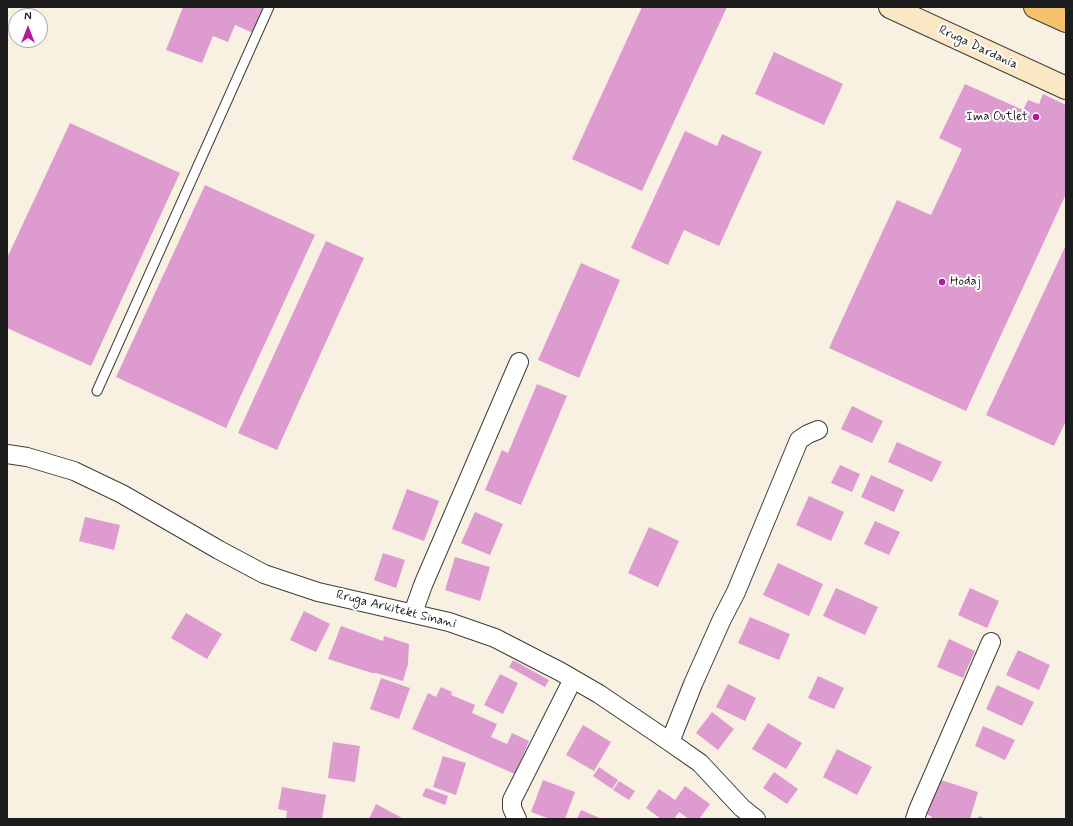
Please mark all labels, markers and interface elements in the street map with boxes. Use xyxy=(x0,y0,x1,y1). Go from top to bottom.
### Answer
north arrow xyxy=(8,8,48,48)
text: N xyxy=(24,10,32,24)
street label: Rruga Dardania xyxy=(936,23,1020,73)
place label: Ima Outlet xyxy=(966,109,1028,125)
marker: Ima Outlet xyxy=(1031,112,1041,122)
place label: Hodaj xyxy=(950,274,981,290)
marker: Hodaj xyxy=(937,277,947,287)
street label: Rruga Arkitekt Sinani xyxy=(334,588,458,632)

